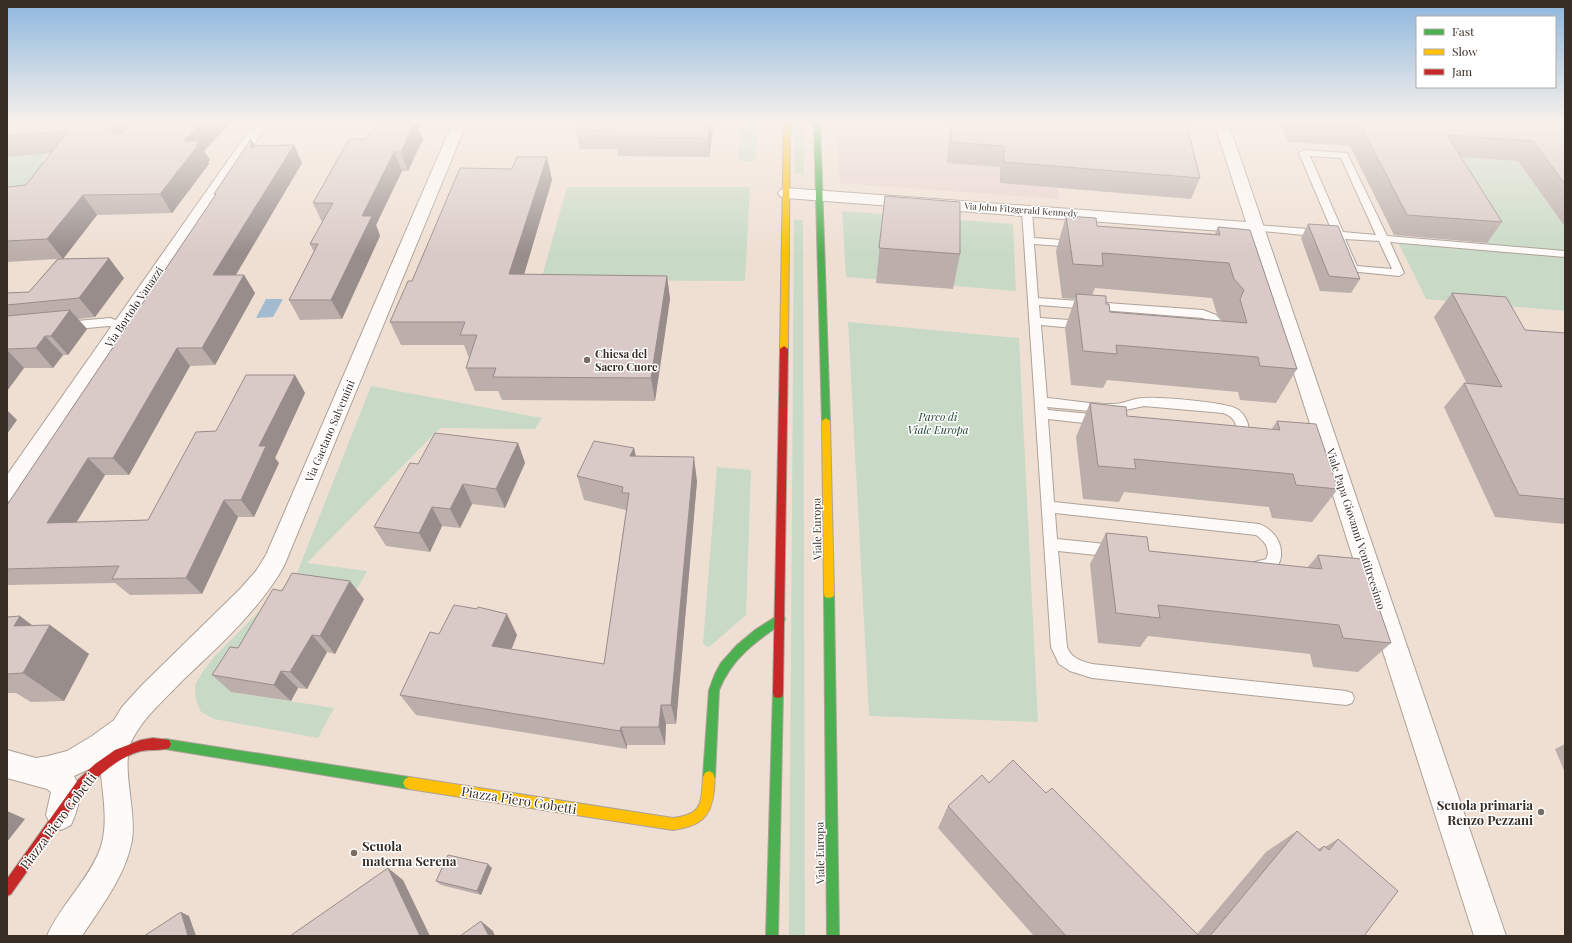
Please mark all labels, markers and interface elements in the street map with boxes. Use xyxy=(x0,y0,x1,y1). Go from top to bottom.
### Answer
legend xyxy=(1416,16,1556,88)
text: Fast xyxy=(1452,23,1475,39)
text: Slow xyxy=(1452,43,1478,59)
text: Jam xyxy=(1451,63,1473,79)
street label: Via John Fitzgerald Kennedy xyxy=(963,199,1079,219)
street label: Via Bortolo Vanazzi xyxy=(100,263,166,351)
place label: Chiesa del Sacro Cuore xyxy=(595,346,658,374)
marker: Chiesa del Sacro Cuore xyxy=(582,355,592,365)
street label: Via Gaetano Salvemini xyxy=(301,377,358,485)
park label: Parco di Viale Europa xyxy=(907,409,969,437)
street label: Viale Papa Giovanni Ventitreesimo xyxy=(1323,445,1390,611)
street label: Viale Europa xyxy=(808,497,825,561)
street label: Piazza Piero Gobetti xyxy=(16,769,100,872)
street label: Piazza Piero Gobetti xyxy=(460,782,578,817)
place label: Scuola primaria Renzo Pezzani xyxy=(1437,796,1533,828)
marker: Scuola primaria Renzo Pezzani xyxy=(1536,807,1546,817)
street label: Viale Europa xyxy=(811,821,828,885)
place label: Scuola materna Serena xyxy=(362,837,457,869)
marker: Scuola materna Serena xyxy=(349,848,359,858)

